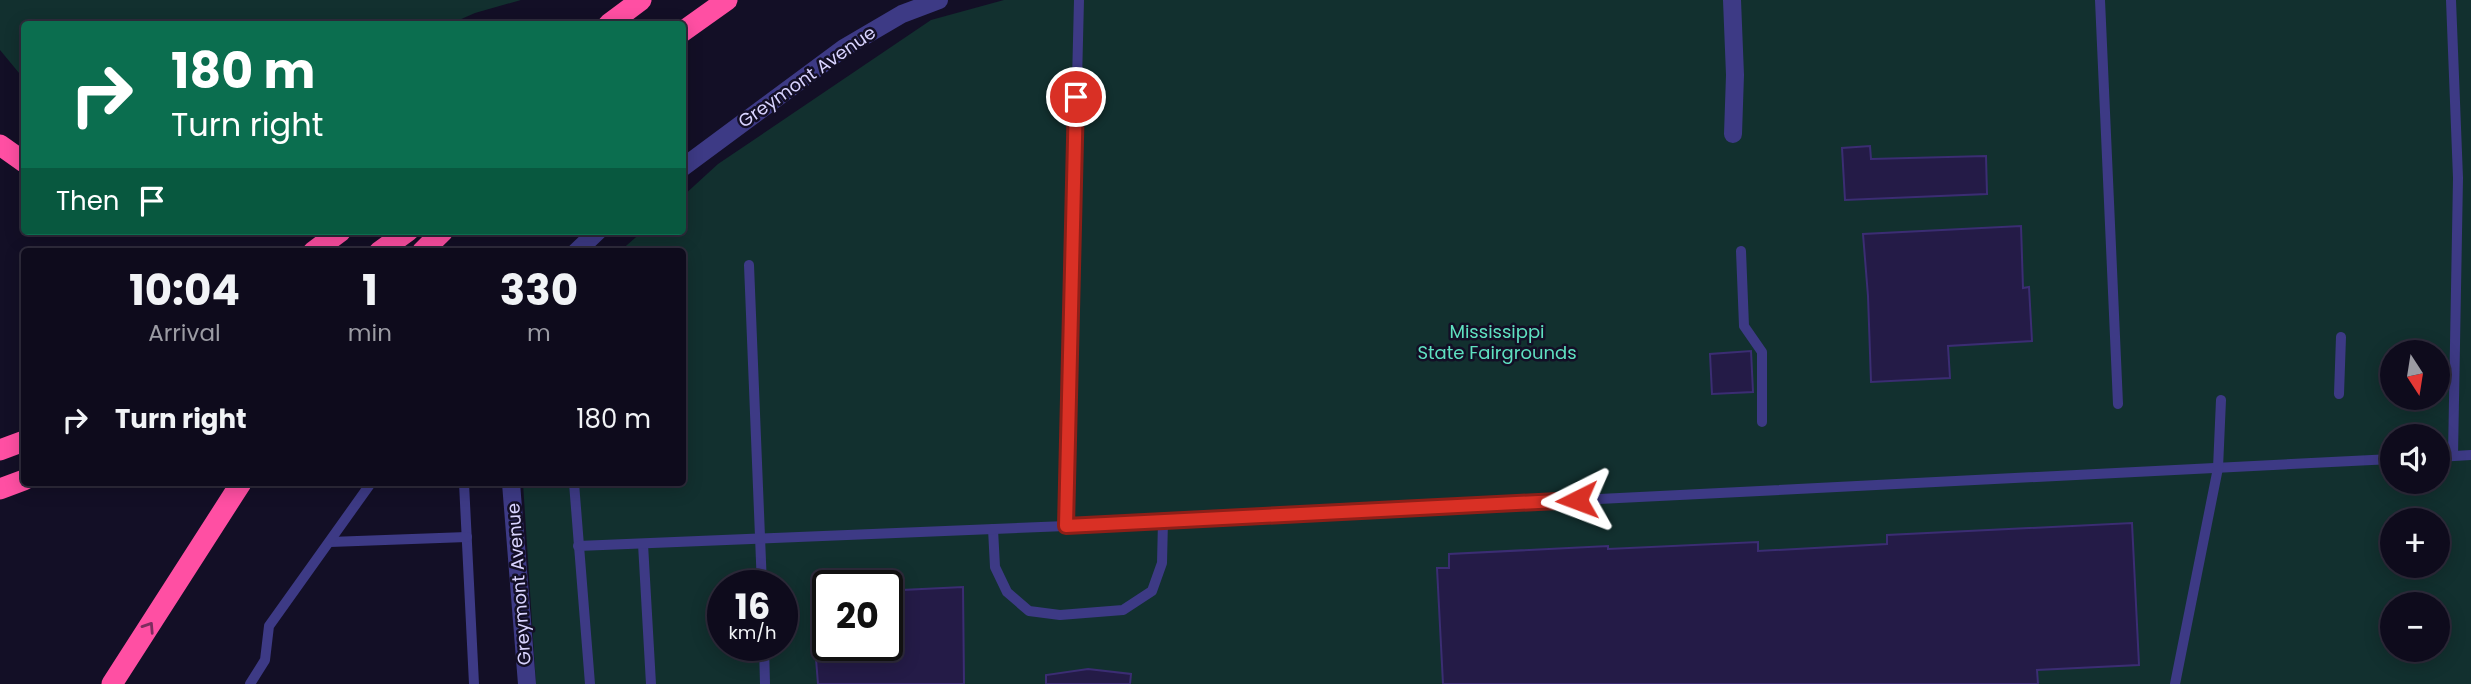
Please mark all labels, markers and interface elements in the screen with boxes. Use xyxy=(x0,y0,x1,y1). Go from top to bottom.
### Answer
street label: Greymont Avenue xyxy=(733,20,880,133)
text: 180 m xyxy=(171,37,315,105)
icon: right xyxy=(56,49,147,140)
pin xyxy=(1046,67,1106,127)
icon: arrive xyxy=(1057,78,1095,116)
text: Turn right xyxy=(171,102,323,147)
icon: arrive xyxy=(133,182,171,220)
text: Then xyxy=(56,183,119,219)
text: 10:04 xyxy=(129,261,240,320)
text: 1 xyxy=(362,261,378,320)
text: 330 xyxy=(500,261,578,320)
text: Arrival xyxy=(148,317,221,349)
text: min xyxy=(348,317,392,349)
text: m xyxy=(527,317,551,349)
park label: Mississippi State Fairgrounds xyxy=(1417,319,1577,365)
north arrow xyxy=(2380,340,2450,410)
map controls xyxy=(2380,340,2450,662)
icon: right xyxy=(56,401,94,439)
text: Turn right xyxy=(115,401,247,437)
text: 180 m xyxy=(576,401,651,437)
button: sound xyxy=(2380,424,2450,494)
position arrow xyxy=(1540,463,1614,537)
street label: Greymont Avenue xyxy=(500,502,537,666)
button: + xyxy=(2380,508,2450,578)
speed limit sign: 20 xyxy=(812,570,903,661)
text: 16 xyxy=(735,582,770,631)
button: − xyxy=(2380,592,2450,662)
text: km/h xyxy=(729,620,776,645)
one-way arrow xyxy=(141,621,154,634)

